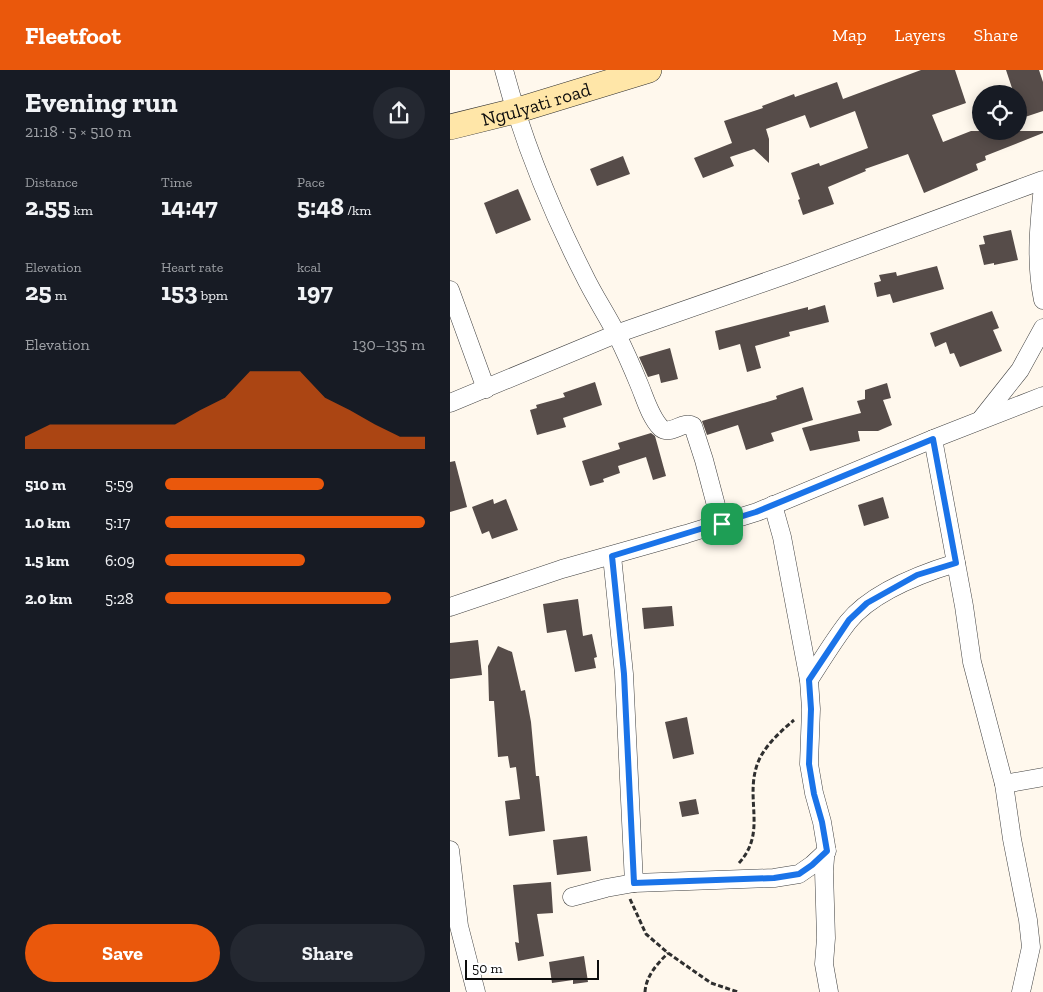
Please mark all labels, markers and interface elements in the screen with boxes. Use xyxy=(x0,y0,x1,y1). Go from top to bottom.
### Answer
text: Fleetfoot xyxy=(25,21,121,50)
text: Map xyxy=(832,24,867,46)
text: Layers xyxy=(895,24,946,46)
text: Share xyxy=(974,24,1018,46)
street label: Ngulyati road xyxy=(479,77,594,130)
map controls xyxy=(972,85,1027,140)
button: locate xyxy=(972,85,1027,140)
text: Evening run xyxy=(25,86,178,119)
button: share xyxy=(373,87,425,139)
text: 21:18 · 5 × 510 m xyxy=(25,122,131,141)
text: Distance xyxy=(25,174,78,191)
text: Time xyxy=(161,174,192,191)
text: Pace xyxy=(297,174,325,191)
text: 2.55 xyxy=(25,191,70,221)
text: 14:47 xyxy=(161,191,218,221)
text: 5:48 xyxy=(297,191,344,221)
text: km xyxy=(70,202,93,219)
text: /km xyxy=(344,202,371,219)
text: Elevation xyxy=(25,259,82,276)
text: Heart rate xyxy=(161,259,223,276)
text: kcal xyxy=(297,259,321,276)
text: 25 xyxy=(25,276,51,306)
text: 153 xyxy=(161,276,197,306)
text: 197 xyxy=(297,276,333,306)
text: m xyxy=(51,287,67,304)
text: bpm xyxy=(197,287,228,304)
text: Elevation xyxy=(25,335,90,354)
text: 130–135 m xyxy=(353,335,425,354)
text: 510 m xyxy=(25,475,66,494)
text: 5:59 xyxy=(105,475,133,494)
pin xyxy=(701,503,743,545)
icon: arrive xyxy=(708,510,736,538)
text: 1.0 km xyxy=(25,513,70,532)
text: 5:17 xyxy=(105,513,130,532)
text: 1.5 km xyxy=(25,551,69,570)
text: 6:09 xyxy=(105,551,135,570)
text: 2.0 km xyxy=(25,589,72,608)
text: 5:28 xyxy=(105,589,134,608)
button: Save xyxy=(25,924,220,982)
button: Share xyxy=(230,924,425,982)
scale bar xyxy=(465,957,599,980)
text: 50 m xyxy=(472,960,503,977)

